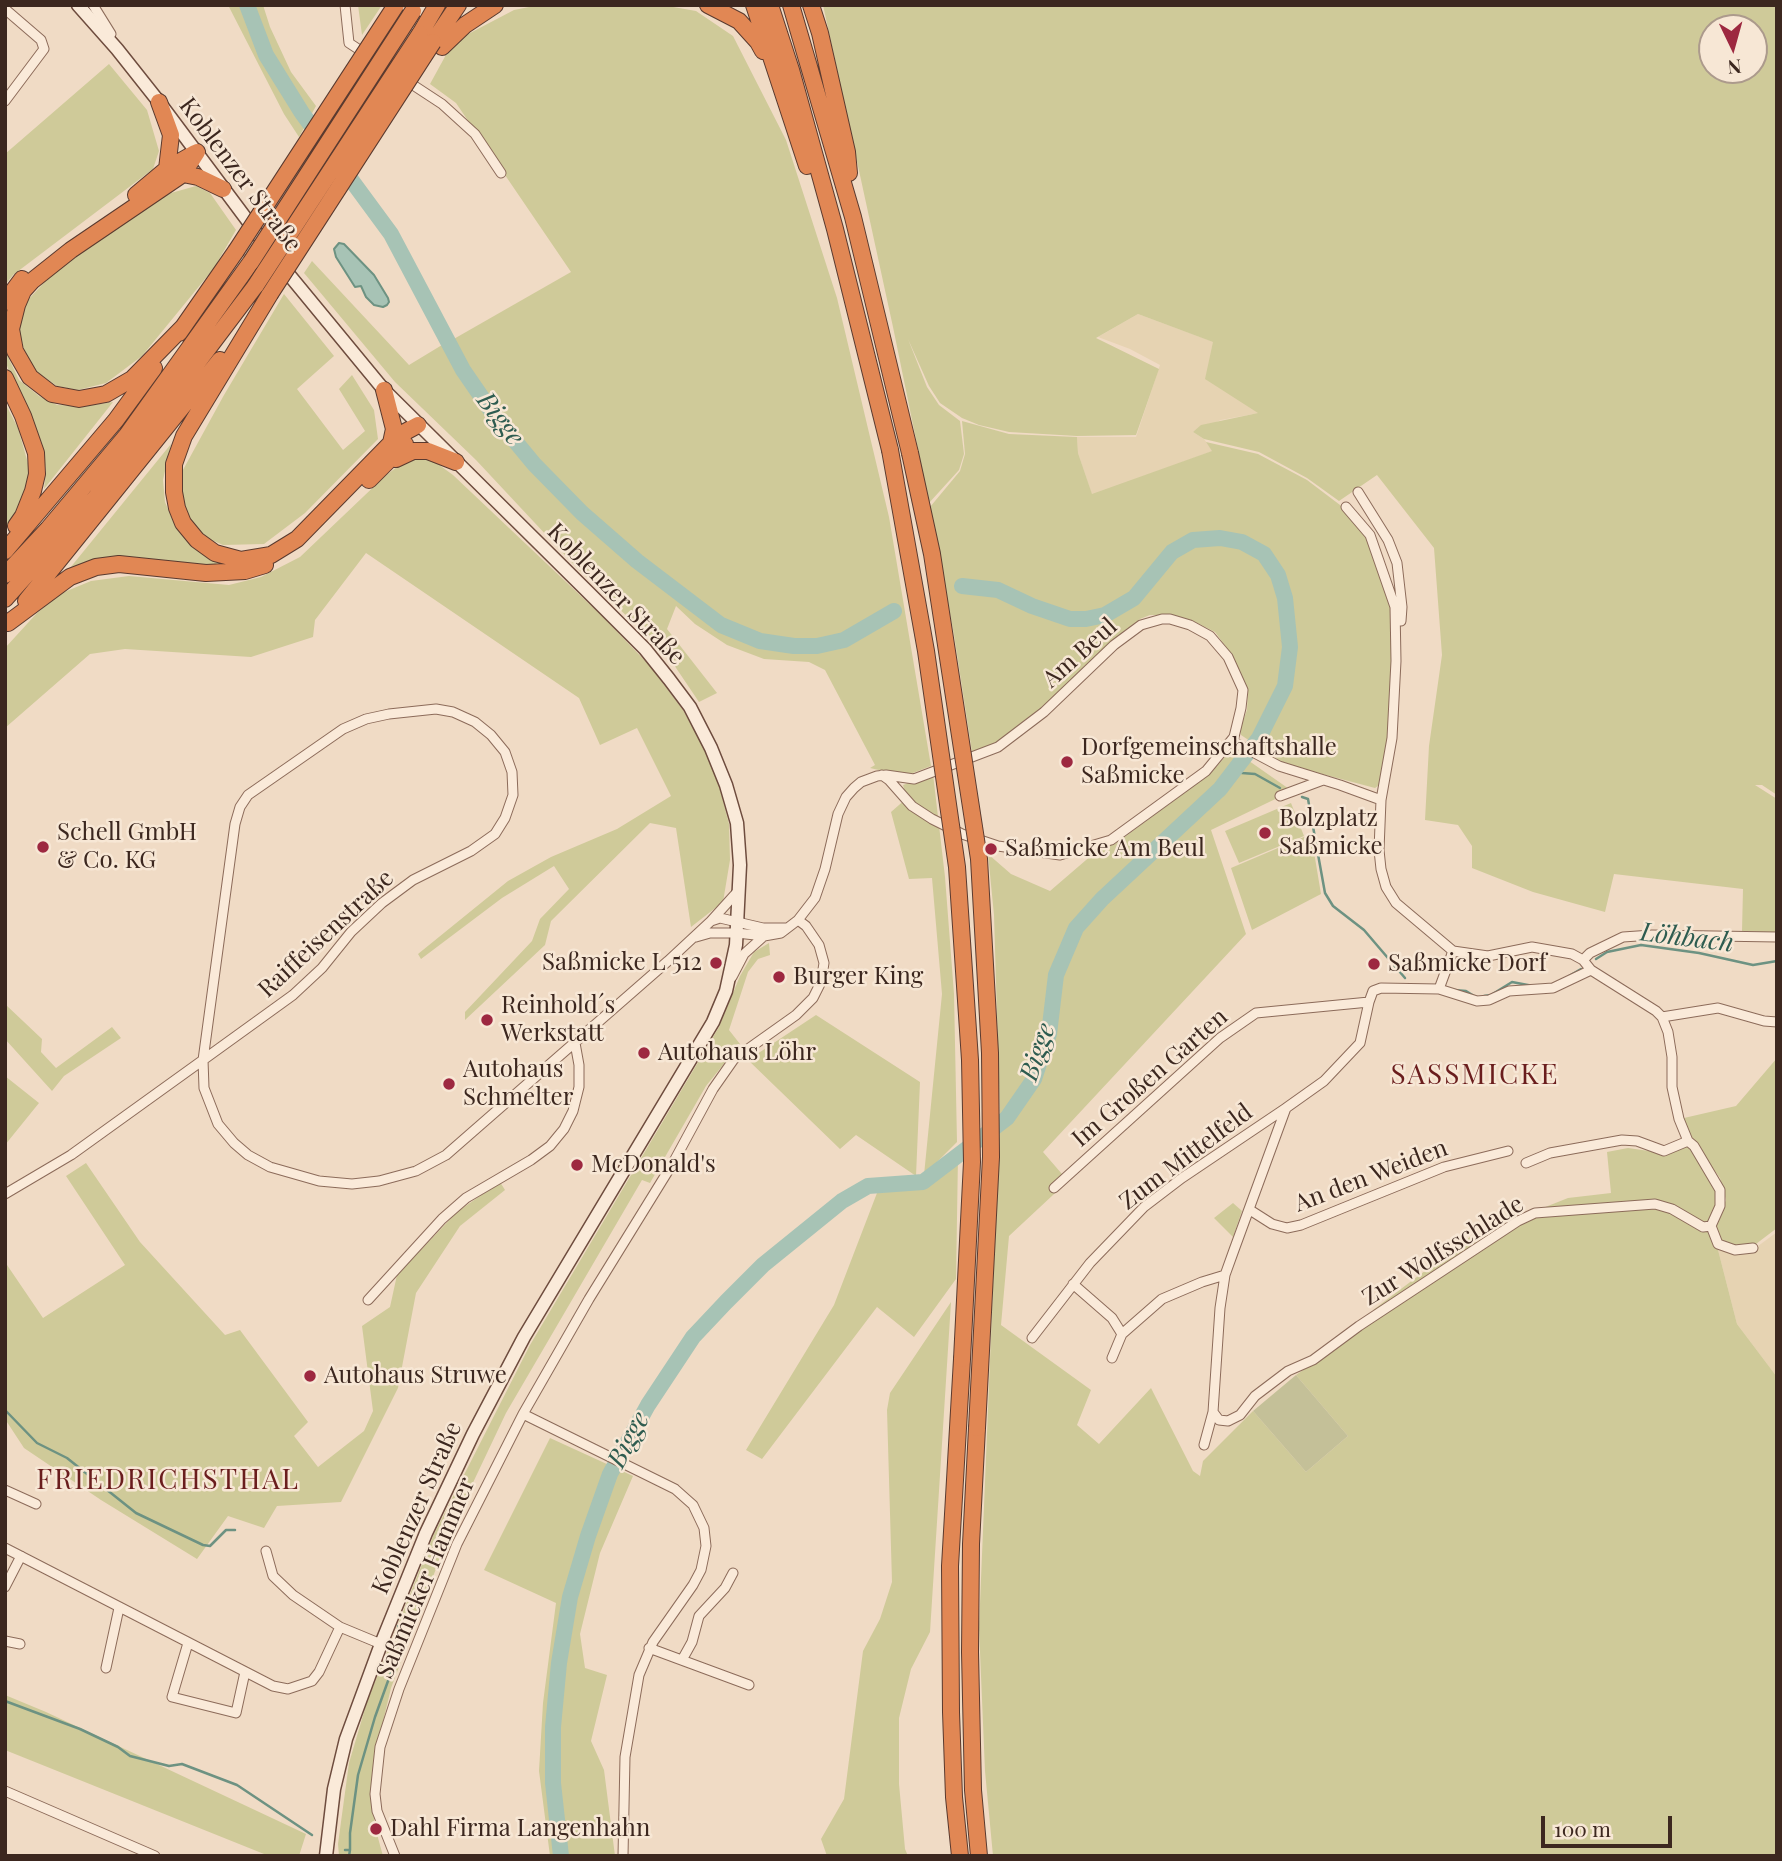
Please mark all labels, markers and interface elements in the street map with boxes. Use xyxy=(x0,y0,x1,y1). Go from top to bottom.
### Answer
north arrow xyxy=(1698,14,1768,84)
text: N xyxy=(1727,54,1743,81)
street label: Koblenzer Straße xyxy=(173,92,307,258)
water label: Bigge xyxy=(470,386,530,452)
street label: Koblenzer Straße xyxy=(541,517,691,671)
street label: Am Beul xyxy=(1037,612,1123,694)
place label: Dorfgemeinschaftshalle Saßmicke xyxy=(1081,734,1337,790)
marker: Dorfgemeinschaftshalle Saßmicke xyxy=(1059,754,1075,770)
place label: Bolzplatz Saßmicke xyxy=(1279,805,1383,861)
place label: Schell GmbH & Co. KG xyxy=(57,819,197,875)
marker: Bolzplatz Saßmicke xyxy=(1257,825,1273,841)
place label: Saßmicke Am Beul xyxy=(1005,835,1205,863)
marker: Schell GmbH & Co. KG xyxy=(35,839,51,855)
marker: Saßmicke Am Beul xyxy=(983,841,999,857)
street label: Raiffeisenstraße xyxy=(252,864,400,1004)
water label: Löhbach xyxy=(1639,917,1735,959)
place label: Saßmicke L 512 xyxy=(542,949,702,977)
place label: Saßmicke Dorf xyxy=(1388,950,1547,978)
marker: Saßmicke L 512 xyxy=(708,955,724,971)
marker: Saßmicke Dorf xyxy=(1366,956,1382,972)
place label: Burger King xyxy=(793,963,923,991)
marker: Burger King xyxy=(771,969,787,985)
place label: Reinhold´s Werkstatt xyxy=(501,992,615,1048)
street label: Im Großen Garten xyxy=(1066,1003,1234,1153)
marker: Reinhold´s Werkstatt xyxy=(479,1012,495,1028)
water label: Bigge xyxy=(1014,1019,1062,1085)
place label: Autohaus Löhr xyxy=(658,1039,816,1067)
marker: Autohaus Löhr xyxy=(636,1045,652,1061)
place label: Autohaus Schmelter xyxy=(463,1056,573,1112)
district label: SASSMICKE xyxy=(1392,1058,1558,1092)
marker: Autohaus Schmelter xyxy=(441,1076,457,1092)
street label: Zum Mittelfeld xyxy=(1114,1098,1258,1216)
street label: An den Weiden xyxy=(1290,1134,1452,1218)
place label: McDonald's xyxy=(591,1151,716,1179)
marker: McDonald's xyxy=(569,1157,585,1173)
street label: Zur Wolfsschlade xyxy=(1357,1190,1529,1312)
place label: Autohaus Struwe xyxy=(324,1362,507,1390)
marker: Autohaus Struwe xyxy=(302,1368,318,1384)
water label: Bigge xyxy=(601,1407,657,1473)
street label: Koblenzer Straße xyxy=(366,1417,468,1599)
district label: FRIEDRICHSTHAL xyxy=(38,1463,298,1497)
street label: Saßmicker Hammer xyxy=(371,1473,481,1683)
scale bar xyxy=(1544,1801,1675,1845)
text: 100 m xyxy=(1554,1814,1611,1842)
place label: Dahl Firma Langenhahn xyxy=(390,1815,650,1843)
marker: Dahl Firma Langenhahn xyxy=(368,1821,384,1837)

